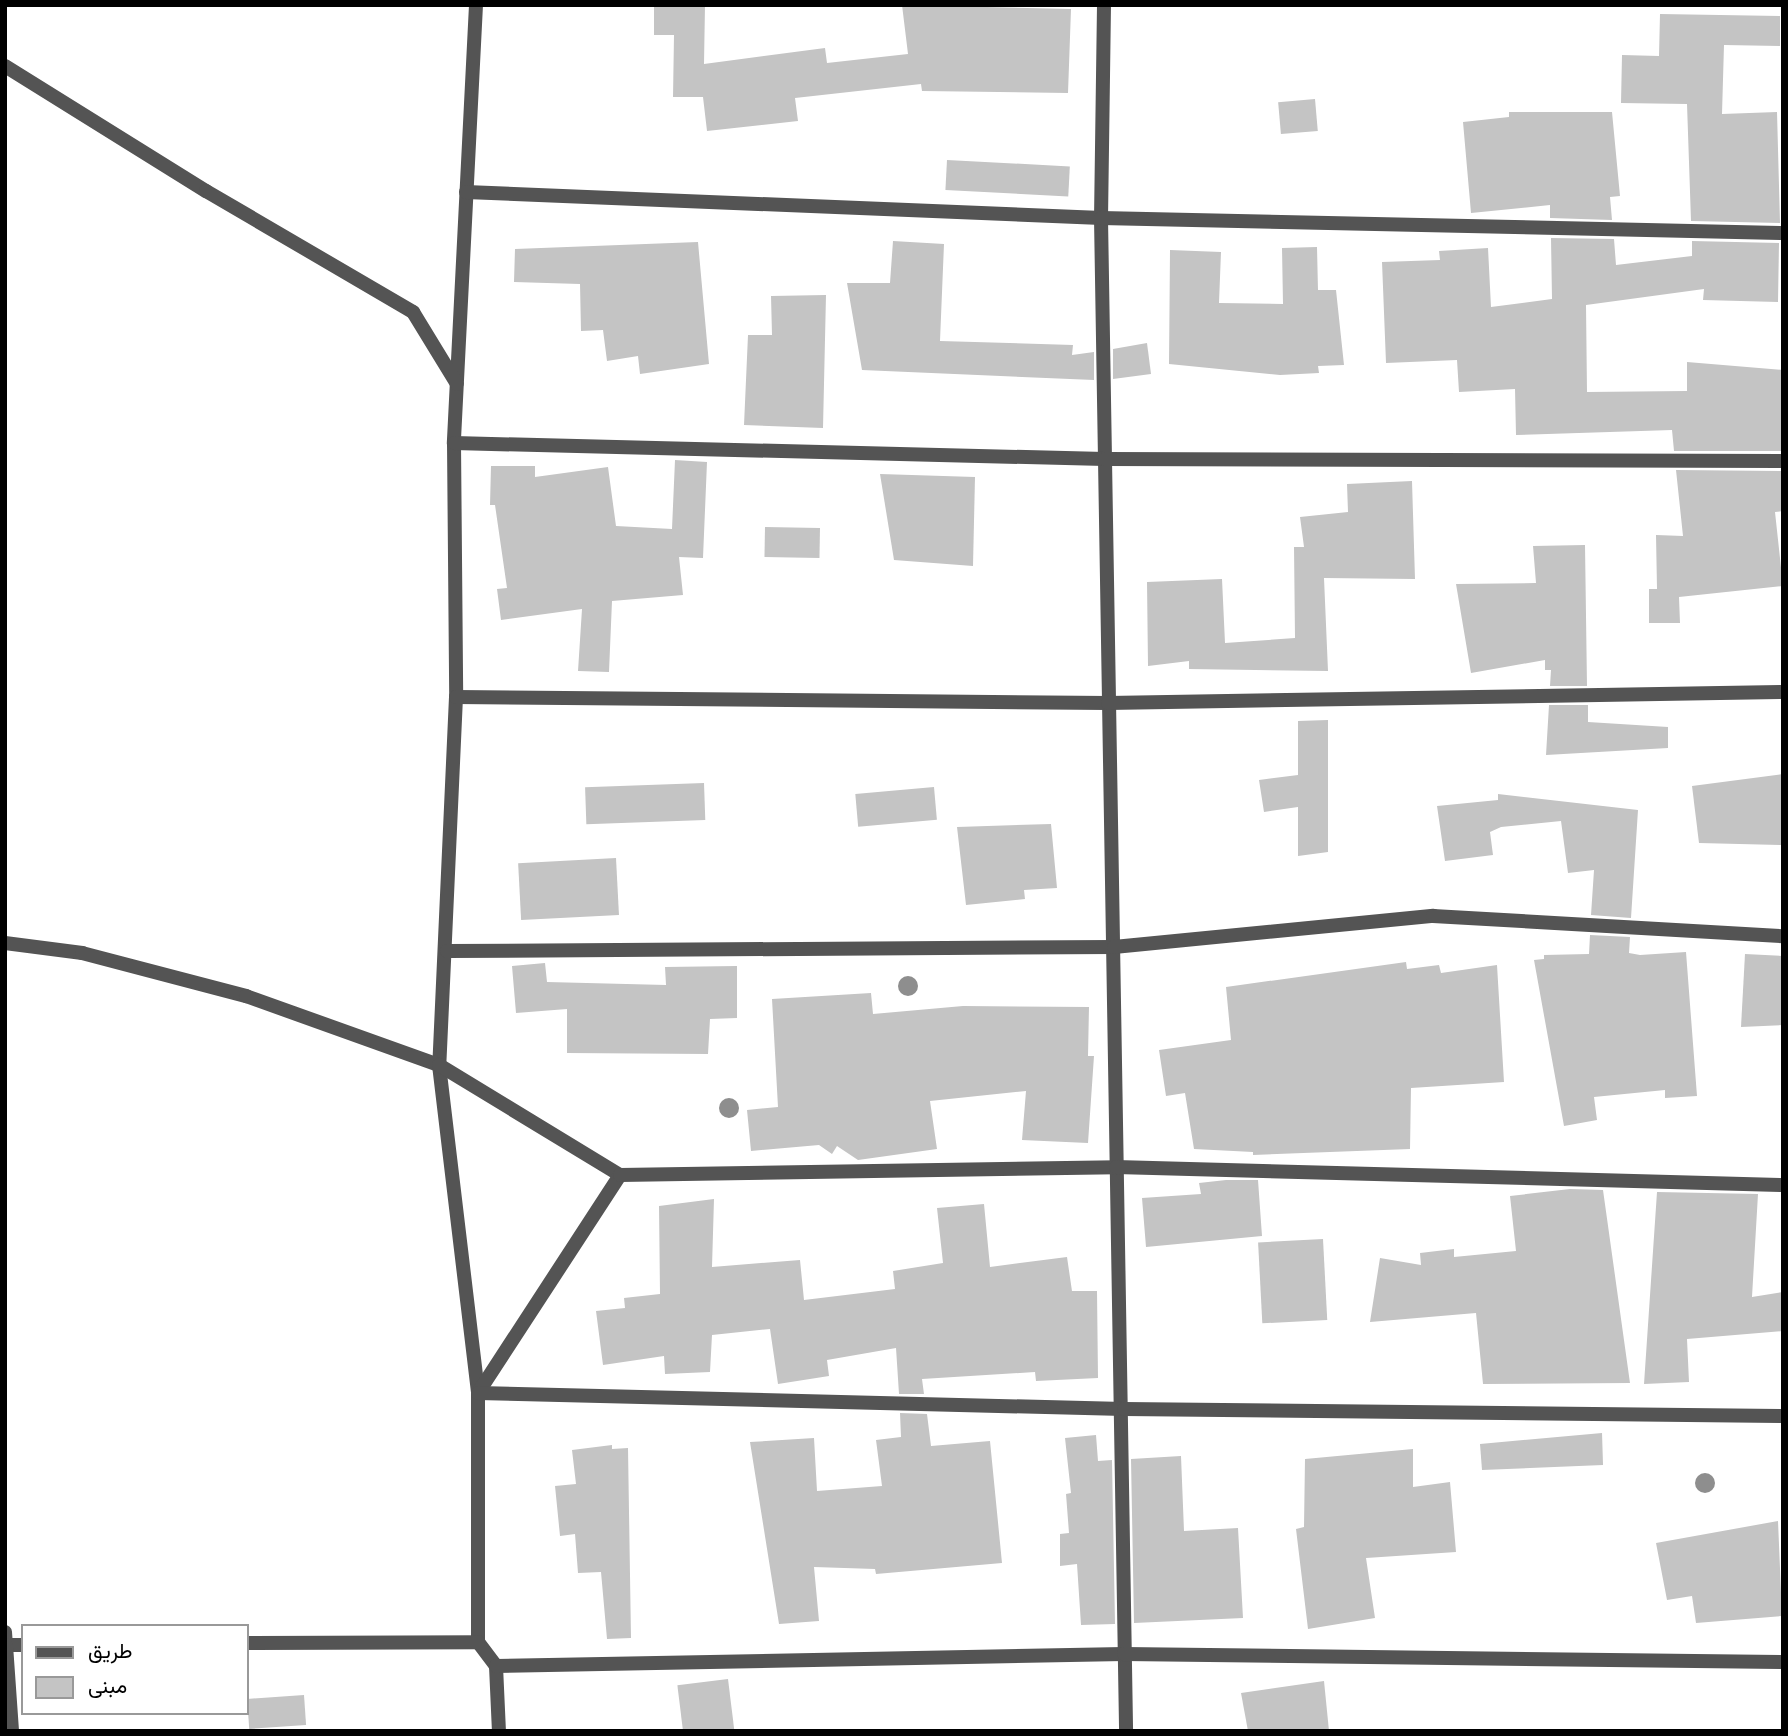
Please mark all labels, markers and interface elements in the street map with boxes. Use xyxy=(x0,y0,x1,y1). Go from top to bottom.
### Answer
legend xyxy=(21,1624,248,1715)
text: طريق xyxy=(88,1636,133,1665)
text: مبنى xyxy=(88,1671,127,1700)

